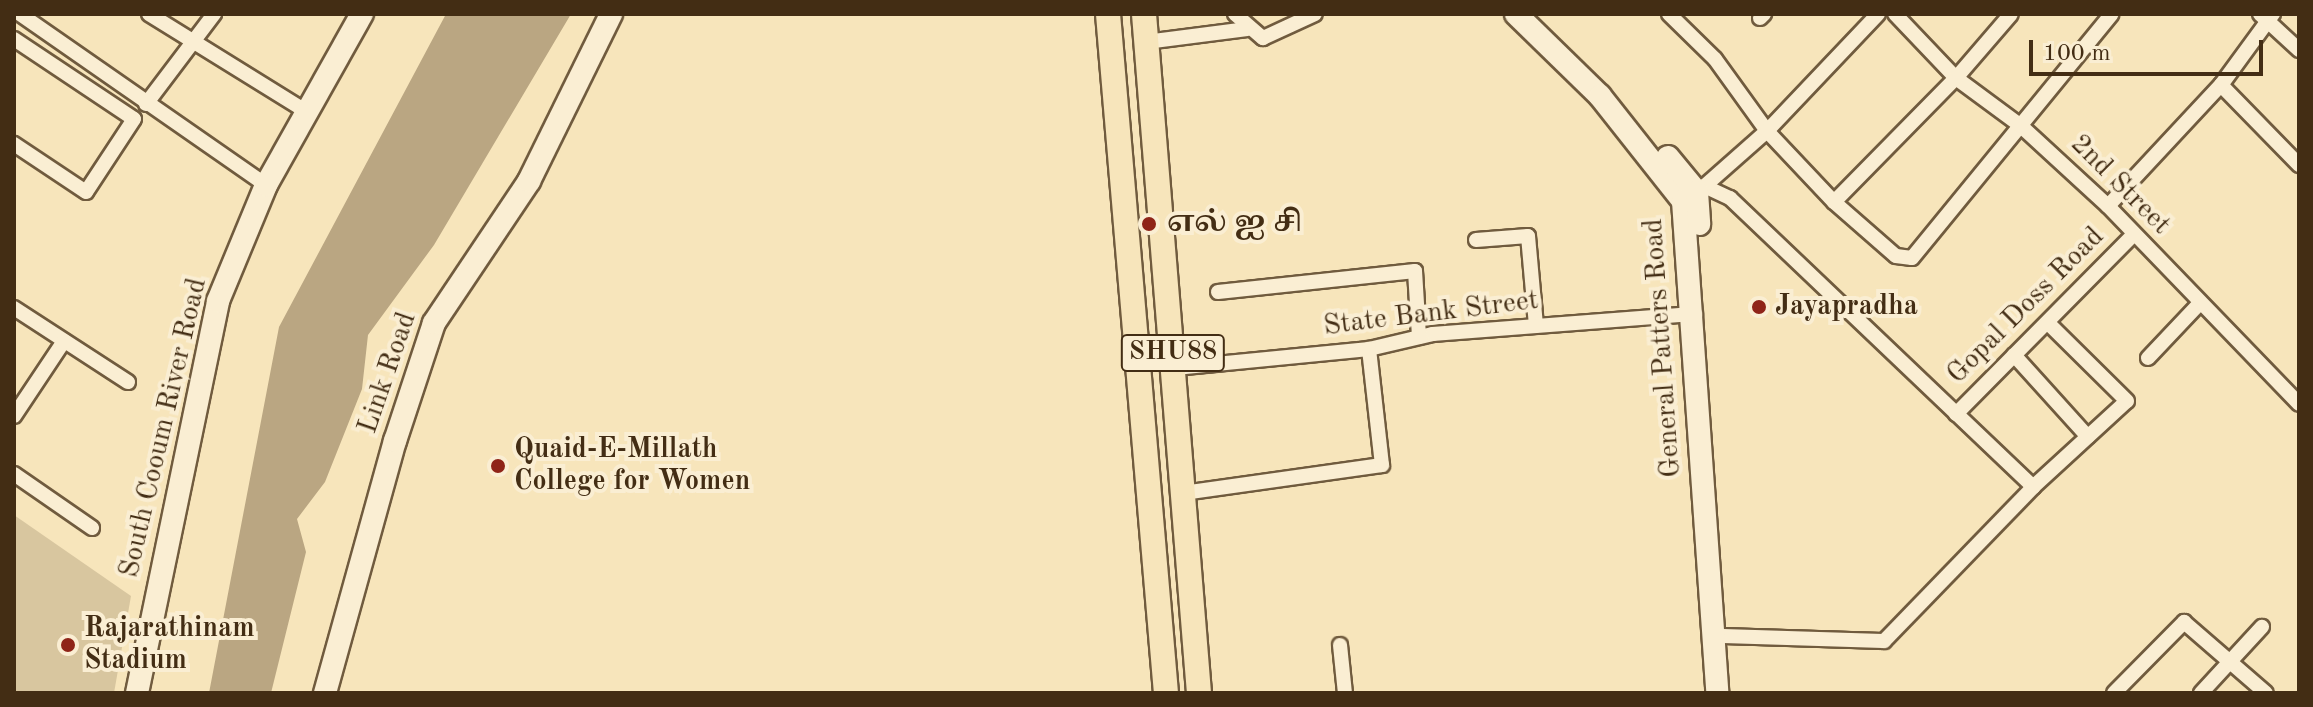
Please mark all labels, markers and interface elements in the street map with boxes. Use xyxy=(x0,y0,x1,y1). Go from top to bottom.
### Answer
scale bar xyxy=(2033,24,2267,74)
text: 100 m xyxy=(2043,42,2111,66)
street label: 2nd Street xyxy=(2063,128,2177,242)
place label: எல் ஐ சி xyxy=(1167,207,1302,241)
marker: எல் ஐ சி xyxy=(1138,213,1160,235)
street label: General Patters Road xyxy=(1637,217,1689,479)
street label: Gopal Doss Road xyxy=(1941,221,2111,391)
street label: South Cooum River Road xyxy=(113,275,215,581)
street label: State Bank Street xyxy=(1322,284,1540,344)
place label: Jayapradha xyxy=(1775,290,1918,324)
marker: Jayapradha xyxy=(1750,298,1768,316)
street label: Link Road xyxy=(352,308,424,438)
road number: SHU88 xyxy=(1119,331,1227,375)
place label: Quaid-E-Millath College for Women xyxy=(514,433,750,499)
marker: Quaid-E-Millath College for Women xyxy=(489,457,507,475)
place label: Rajarathinam Stadium xyxy=(84,612,255,678)
marker: Rajarathinam Stadium xyxy=(59,636,77,654)

